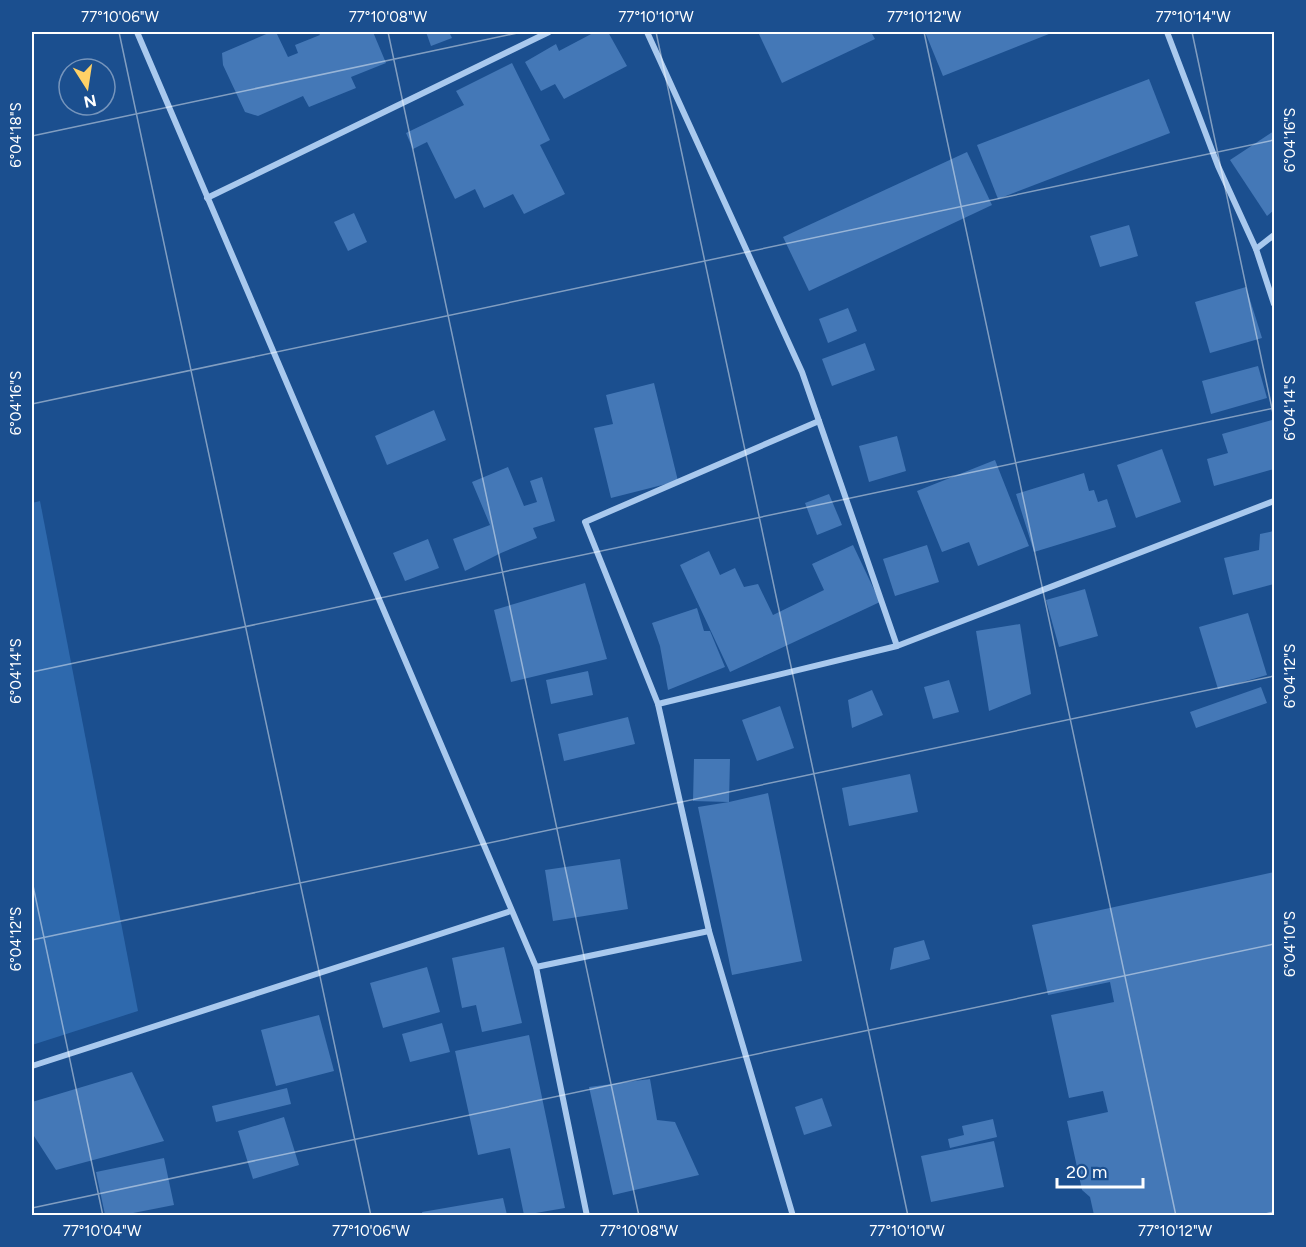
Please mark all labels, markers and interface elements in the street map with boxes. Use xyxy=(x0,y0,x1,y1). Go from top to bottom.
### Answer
text: 77°10'06"W xyxy=(81,8,159,26)
text: 77°10'08"W xyxy=(349,8,428,26)
text: 77°10'10"W xyxy=(618,8,694,26)
text: 77°10'12"W xyxy=(887,8,962,26)
text: 77°10'14"W xyxy=(1155,8,1231,26)
north arrow xyxy=(57,57,117,117)
text: N xyxy=(82,91,98,112)
text: 6°04'18"S xyxy=(7,102,25,168)
text: 6°04'16"S xyxy=(1281,108,1299,172)
text: 6°04'16"S xyxy=(7,371,25,435)
text: 6°04'14"S xyxy=(1281,375,1299,441)
text: 6°04'14"S xyxy=(7,638,25,704)
text: 6°04'12"S xyxy=(1281,644,1299,708)
text: 6°04'12"S xyxy=(7,907,25,971)
text: 6°04'10"S xyxy=(1281,911,1299,977)
scale bar xyxy=(1057,1151,1142,1189)
text: 20 m xyxy=(1066,1161,1107,1183)
text: 77°10'04"W xyxy=(63,1222,142,1240)
text: 77°10'06"W xyxy=(332,1222,410,1240)
text: 77°10'08"W xyxy=(600,1222,679,1240)
text: 77°10'10"W xyxy=(869,1222,945,1240)
text: 77°10'12"W xyxy=(1138,1222,1213,1240)

